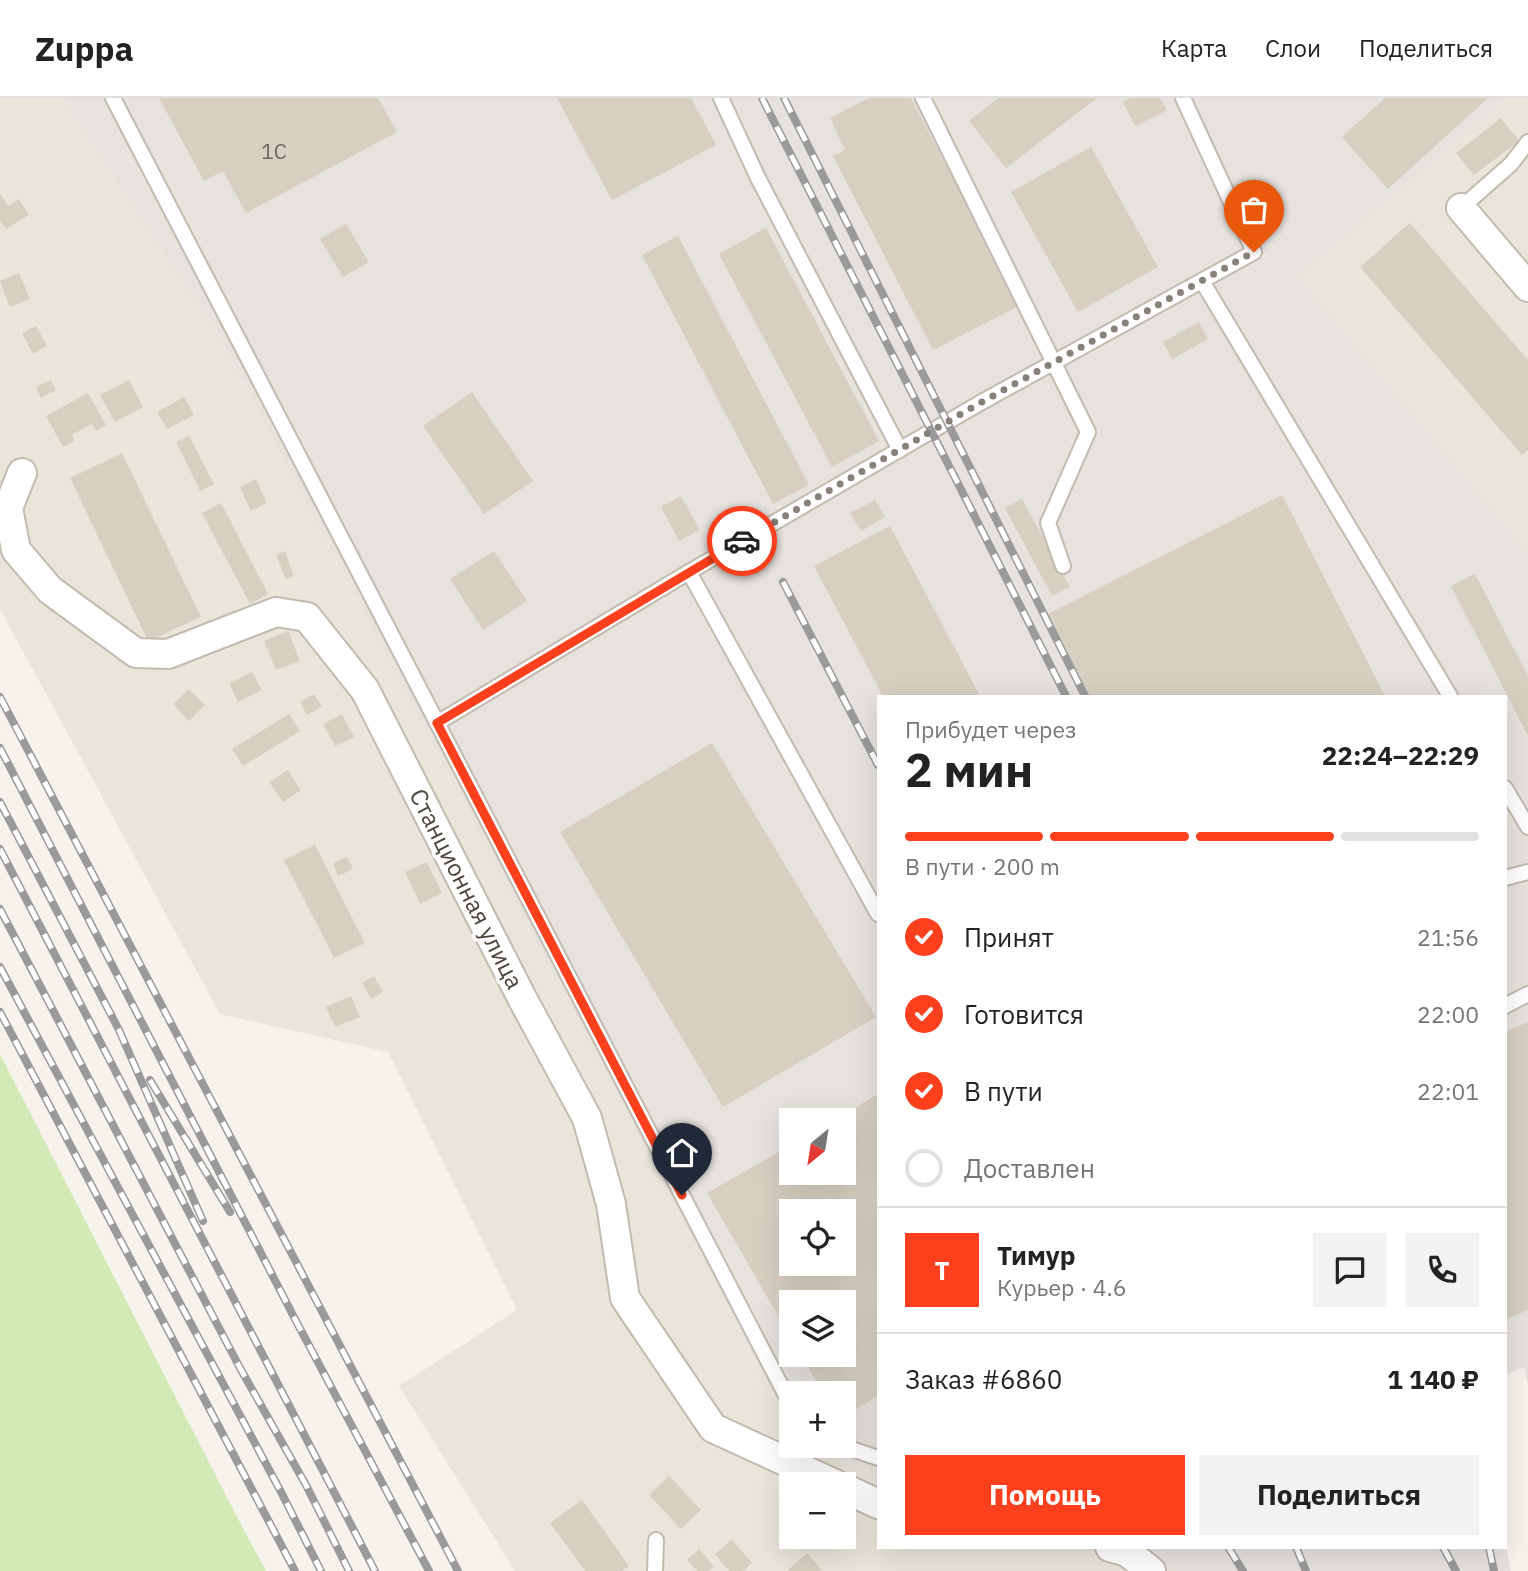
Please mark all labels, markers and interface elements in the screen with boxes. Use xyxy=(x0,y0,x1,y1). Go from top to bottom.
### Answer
text: Zuppa xyxy=(35,27,133,70)
text: Карта xyxy=(1161,32,1227,64)
text: Слои xyxy=(1265,32,1321,64)
text: Поделиться xyxy=(1359,32,1493,64)
house number: 1С xyxy=(261,137,287,165)
pin xyxy=(1224,180,1284,252)
icon: bag xyxy=(1235,191,1273,229)
courier xyxy=(707,506,777,576)
icon: car xyxy=(723,522,761,560)
text: Прибудет через xyxy=(905,714,1077,744)
text: 22:24–22:29 xyxy=(1322,738,1479,772)
text: 2 мин xyxy=(905,740,1033,800)
street label: Станционная улица xyxy=(403,783,531,994)
text: В пути · 200 m xyxy=(905,851,1060,881)
icon: check xyxy=(905,918,943,956)
text: Принят xyxy=(964,920,1054,954)
text: 21:56 xyxy=(1417,922,1479,952)
icon: check xyxy=(905,995,943,1033)
text: Готовится xyxy=(964,997,1084,1031)
text: 22:00 xyxy=(1417,999,1479,1029)
icon: check xyxy=(905,1072,943,1110)
text: В пути xyxy=(964,1074,1043,1108)
text: 22:01 xyxy=(1417,1076,1479,1106)
north arrow xyxy=(779,1108,856,1185)
map controls xyxy=(779,1108,856,1549)
pin xyxy=(652,1123,712,1195)
icon: home xyxy=(663,1134,701,1172)
text: Доставлен xyxy=(964,1151,1095,1185)
button: locate xyxy=(779,1199,856,1276)
button: chat xyxy=(1313,1233,1387,1307)
button: phone xyxy=(1405,1233,1479,1307)
text: Тимур xyxy=(997,1238,1076,1272)
text: Т xyxy=(934,1253,950,1287)
text: Курьер · 4.6 xyxy=(997,1272,1127,1302)
button: layers xyxy=(779,1290,856,1367)
text: Заказ #6860 xyxy=(905,1362,1062,1396)
text: 1 140 ₽ xyxy=(1387,1362,1479,1396)
button: + xyxy=(779,1381,856,1458)
button: Помощь xyxy=(905,1455,1185,1535)
button: Поделиться xyxy=(1199,1455,1479,1535)
button: − xyxy=(779,1472,856,1549)

